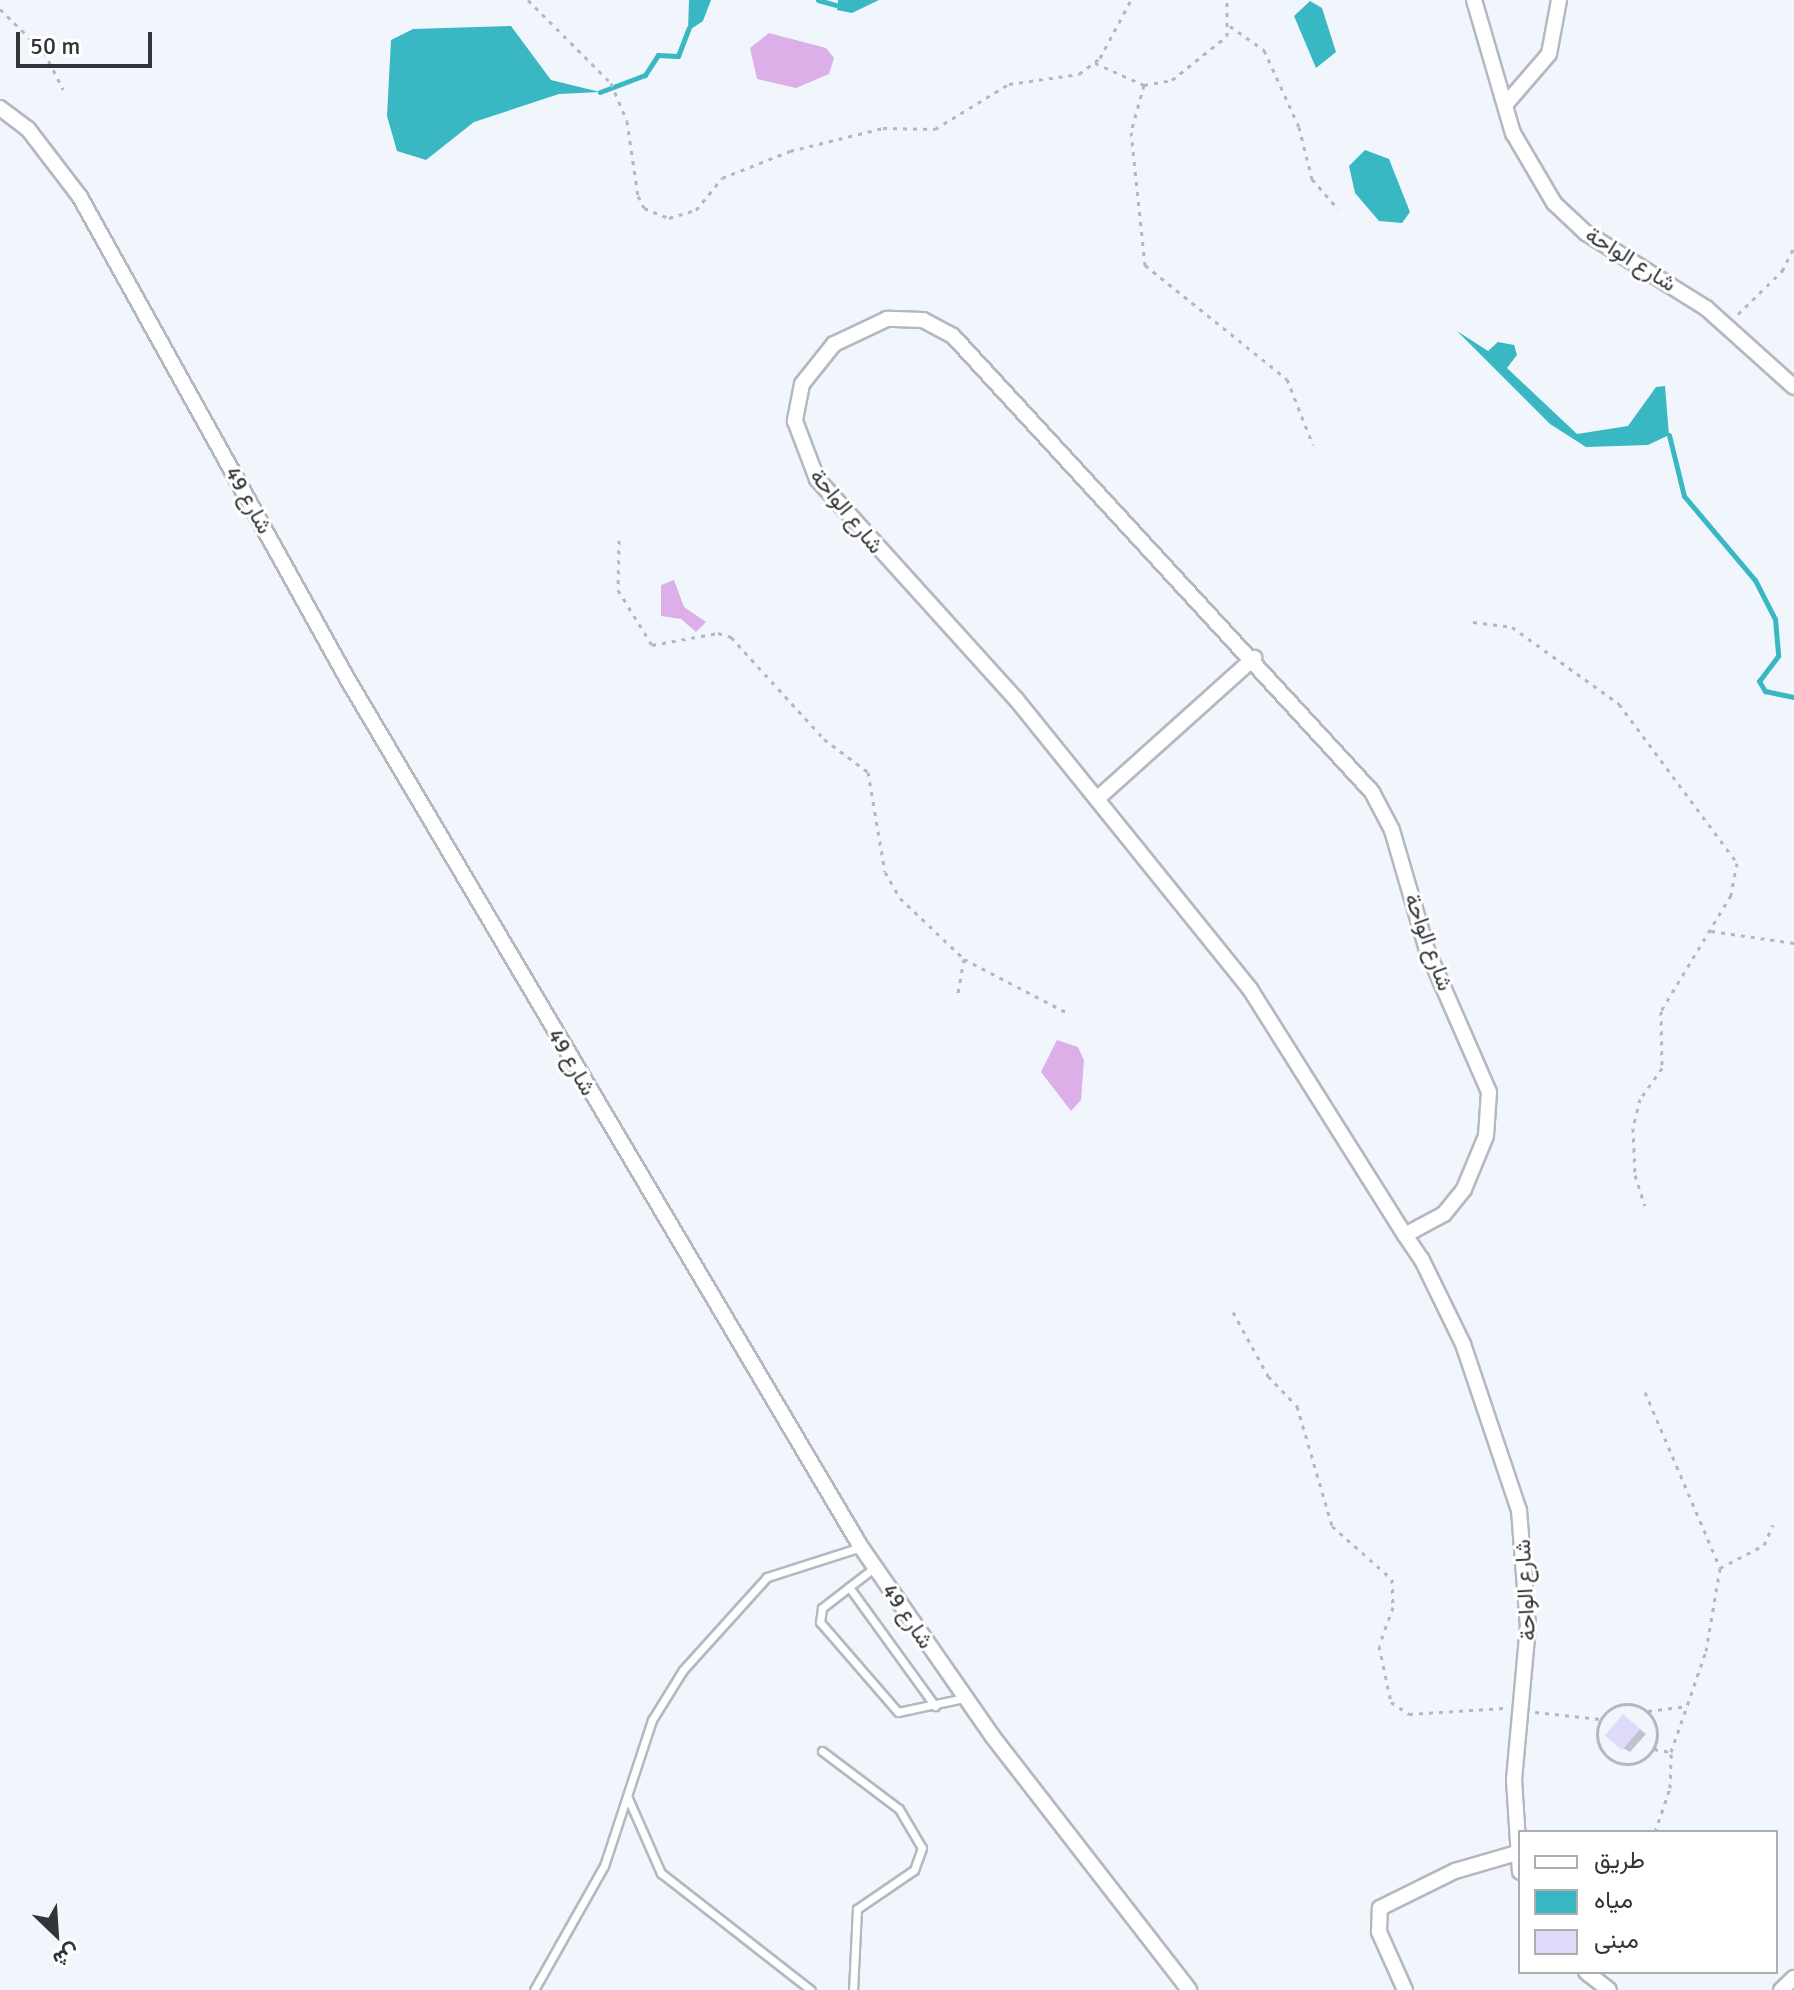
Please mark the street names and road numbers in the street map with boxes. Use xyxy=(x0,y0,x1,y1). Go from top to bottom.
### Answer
street label: شارع الواحة xyxy=(1581,221,1681,297)
street label: شارع 49 xyxy=(220,462,278,538)
street label: شارع الواحة xyxy=(805,463,889,559)
street label: شارع الواحة xyxy=(1399,890,1459,994)
street label: شارع 49 xyxy=(542,1024,602,1100)
street label: شارع الواحة xyxy=(1509,1539,1541,1641)
street label: شارع 49 xyxy=(877,1578,939,1654)

